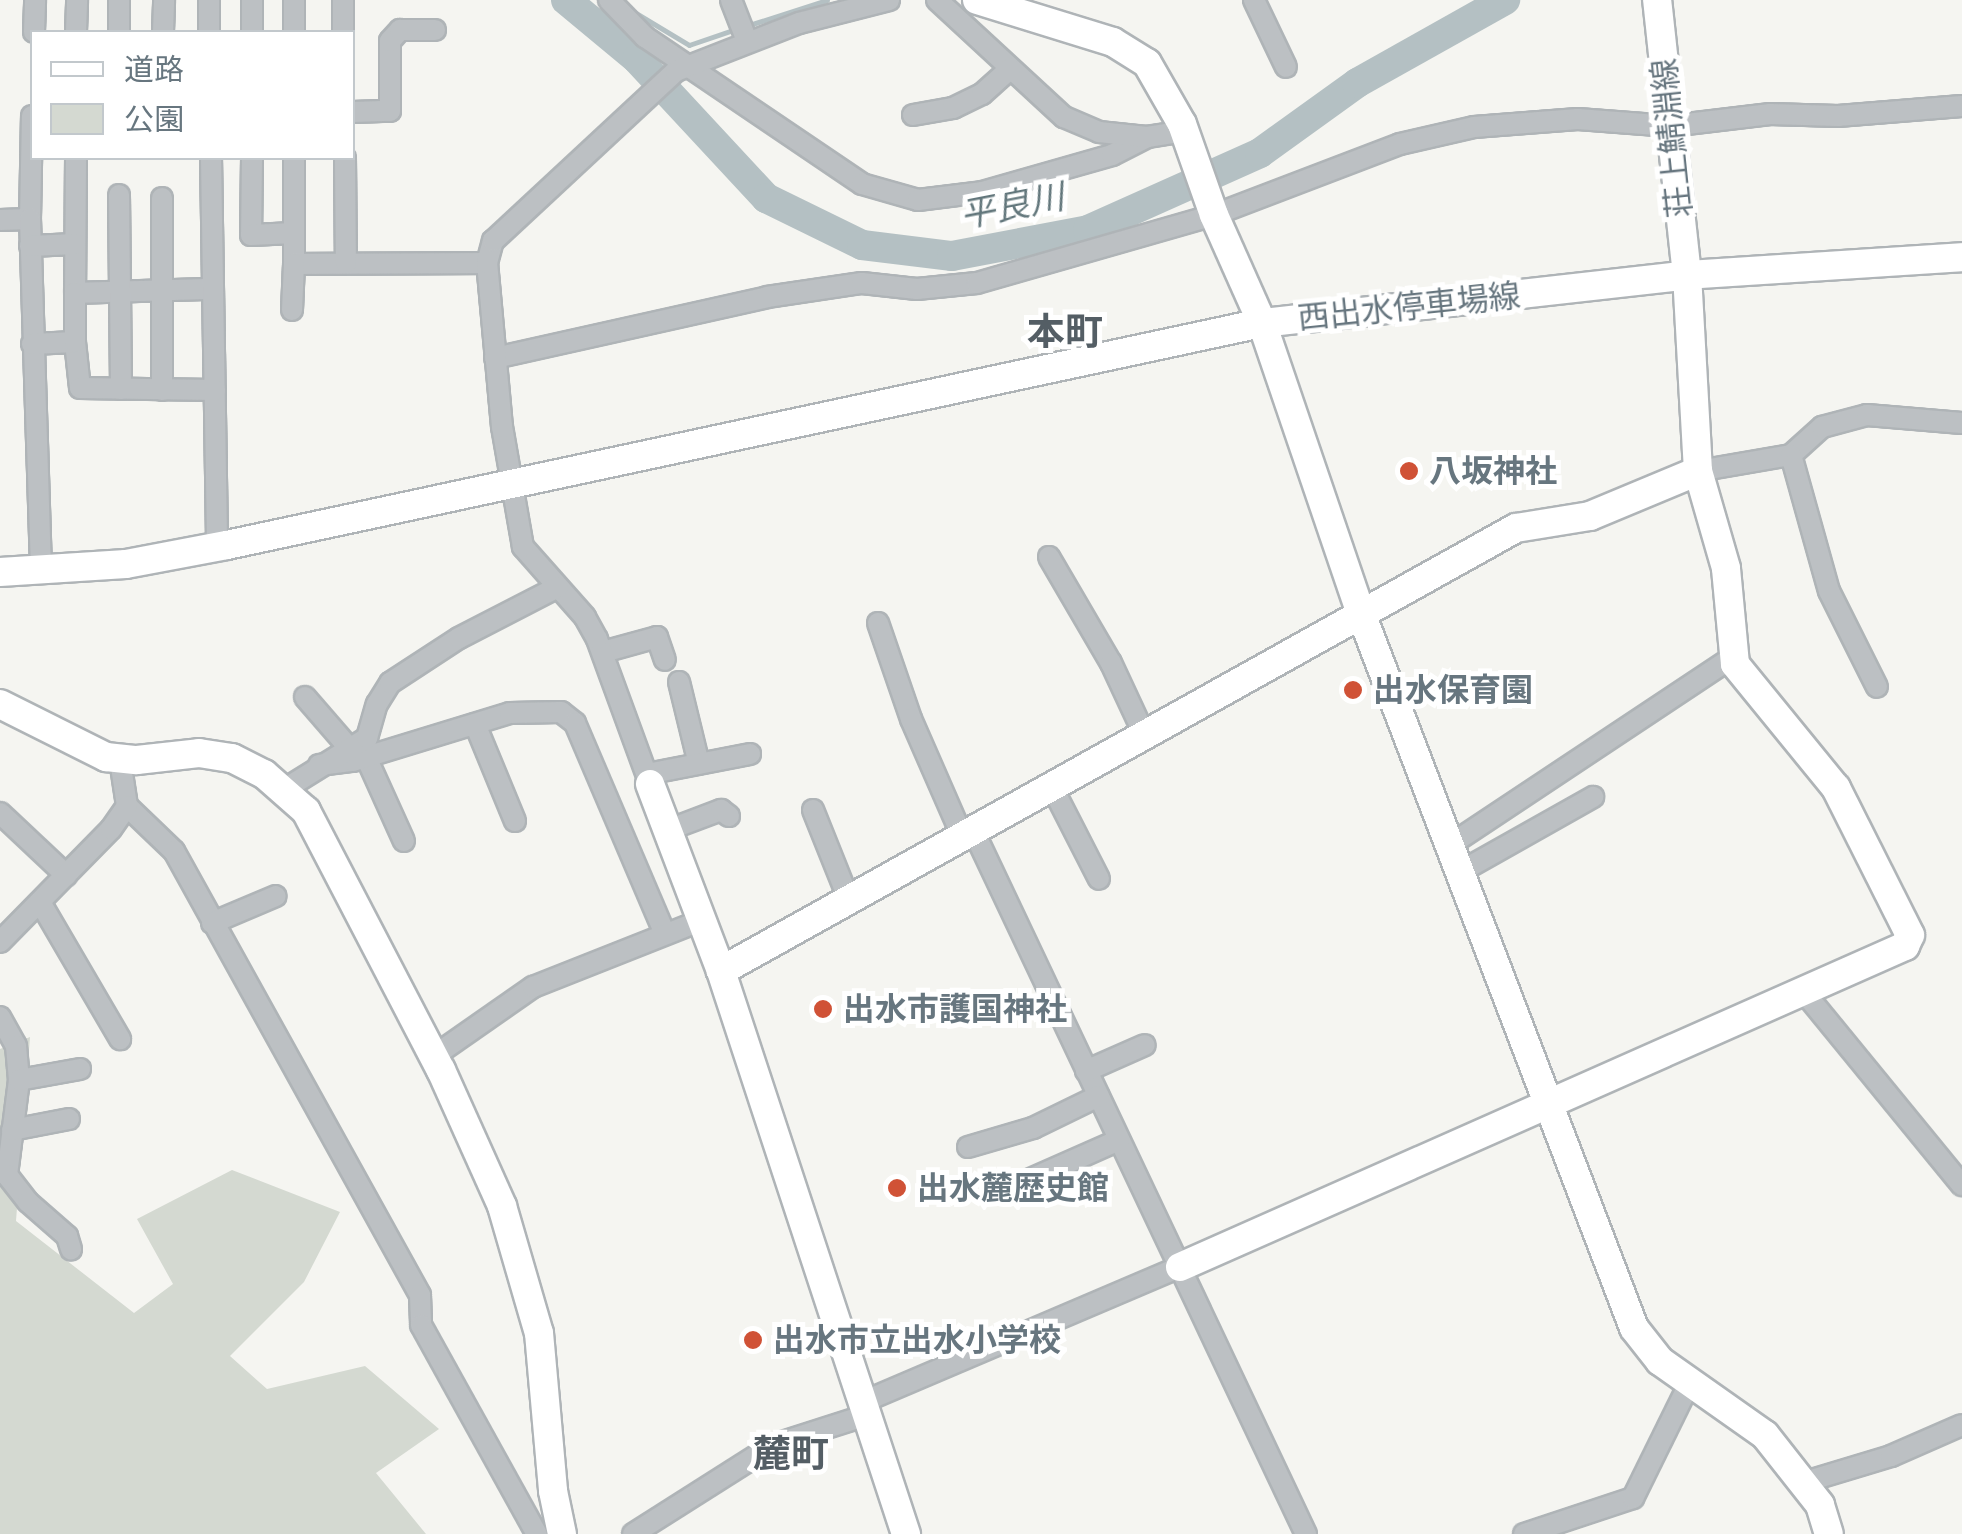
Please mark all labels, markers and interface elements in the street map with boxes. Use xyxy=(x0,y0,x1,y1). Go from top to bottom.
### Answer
legend xyxy=(30,30,355,160)
text: 道路 xyxy=(124,48,184,91)
street label: 荘上鯖淵線 xyxy=(1645,56,1699,220)
text: 公園 xyxy=(124,98,184,141)
water label: 平良川 xyxy=(956,175,1068,237)
street label: 西出水停車場線 xyxy=(1296,276,1522,338)
district label: 本町 xyxy=(1027,309,1103,355)
place label: 八坂神社 xyxy=(1429,452,1557,490)
marker: 八坂神社 xyxy=(1398,460,1420,482)
place label: 出水保育園 xyxy=(1373,671,1533,709)
marker: 出水保育園 xyxy=(1342,679,1364,701)
place label: 出水市護国神社 xyxy=(843,990,1067,1028)
marker: 出水市護国神社 xyxy=(812,998,834,1020)
place label: 出水麓歴史館 xyxy=(917,1169,1109,1207)
marker: 出水麓歴史館 xyxy=(886,1177,908,1199)
place label: 出水市立出水小学校 xyxy=(773,1321,1061,1359)
marker: 出水市立出水小学校 xyxy=(742,1329,764,1351)
district label: 麓町 xyxy=(753,1431,829,1477)

